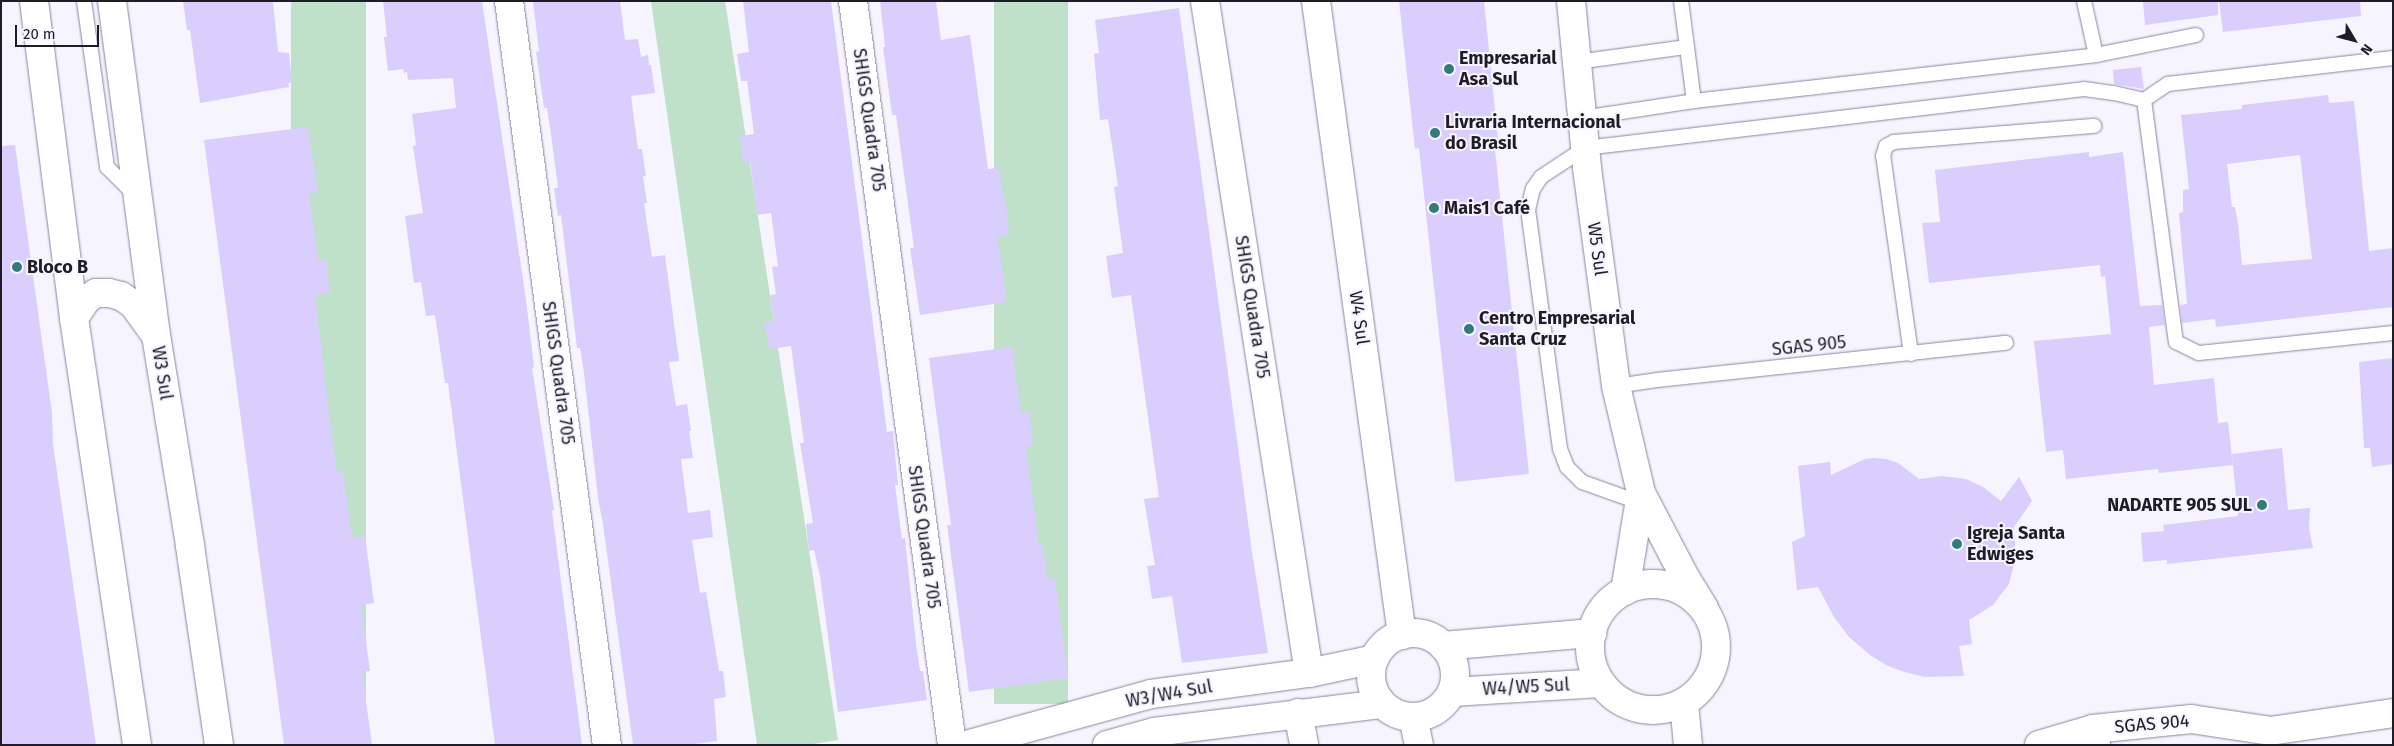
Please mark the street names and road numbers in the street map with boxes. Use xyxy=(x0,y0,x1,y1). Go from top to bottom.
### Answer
street label: SHIGS Quadra 705 xyxy=(848,47,890,193)
street label: W5 Sul xyxy=(1583,221,1611,277)
street label: SHIGS Quadra 705 xyxy=(1230,234,1274,380)
street label: W4 Sul xyxy=(1345,289,1373,347)
street label: SHIGS Quadra 705 xyxy=(537,300,579,446)
street label: SGAS 905 xyxy=(1771,331,1847,361)
street label: W3 Sul xyxy=(147,345,177,401)
street label: SHIGS Quadra 705 xyxy=(903,464,945,610)
street label: W4/W5 Sul xyxy=(1482,674,1570,700)
street label: W3/W4 Sul xyxy=(1124,676,1214,712)
street label: SGAS 904 xyxy=(2114,710,2190,738)

